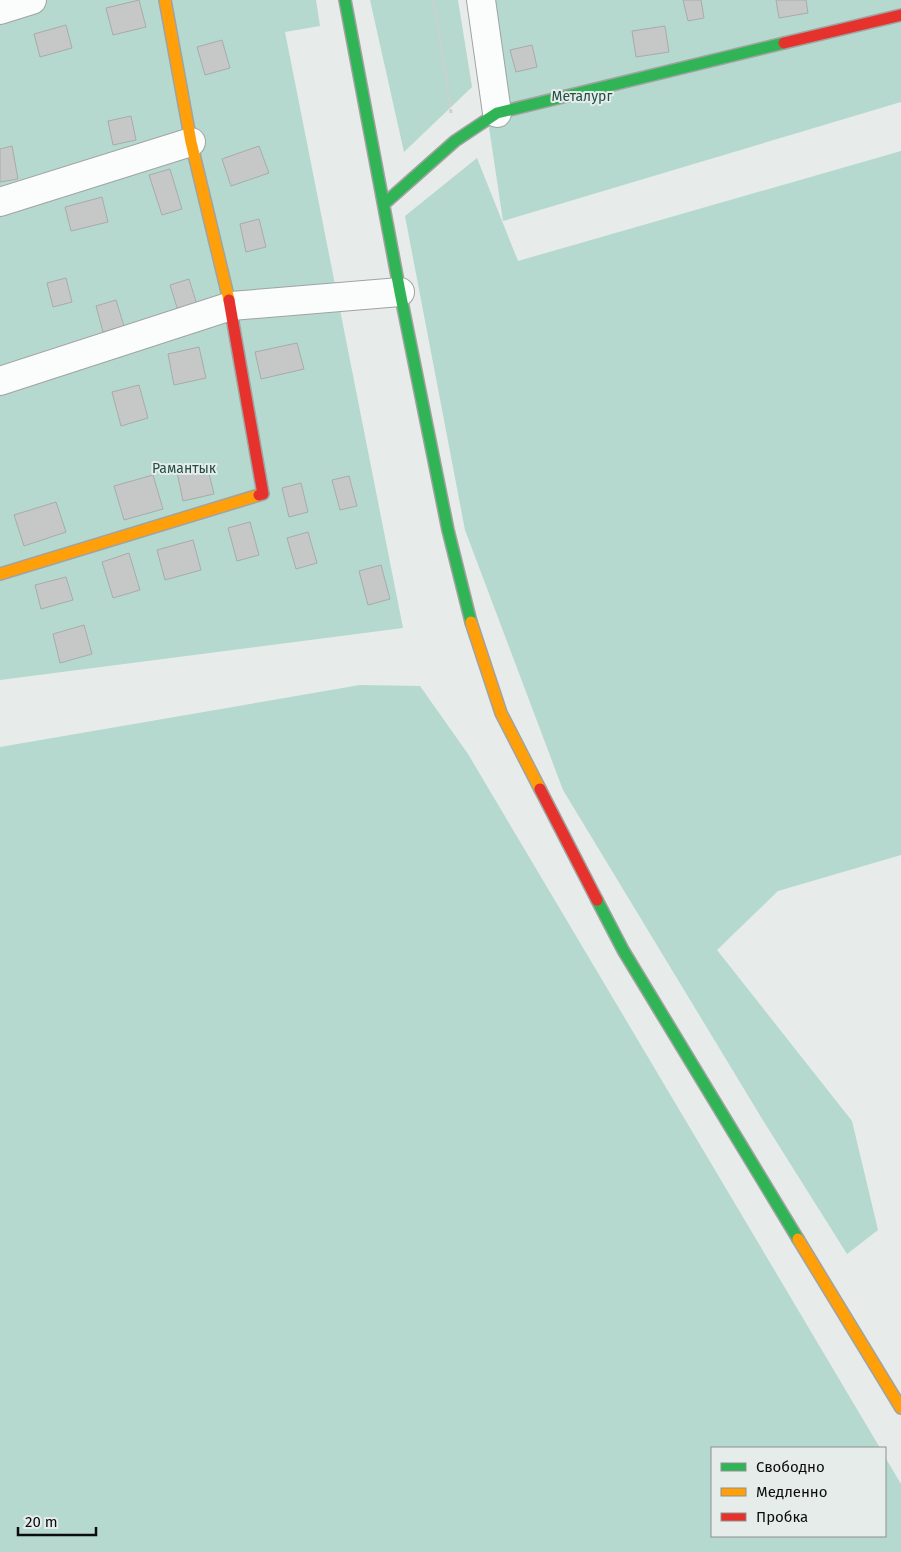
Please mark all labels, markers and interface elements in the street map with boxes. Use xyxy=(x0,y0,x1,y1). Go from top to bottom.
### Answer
park label: Металург xyxy=(552,88,612,105)
park label: Рамантык xyxy=(152,460,217,477)
legend xyxy=(711,1447,886,1537)
text: Свободно xyxy=(756,1458,825,1476)
text: Медленно xyxy=(756,1483,828,1501)
scale bar xyxy=(18,1504,95,1536)
text: Пробка xyxy=(756,1508,808,1526)
text: 20 m xyxy=(25,1513,58,1531)

